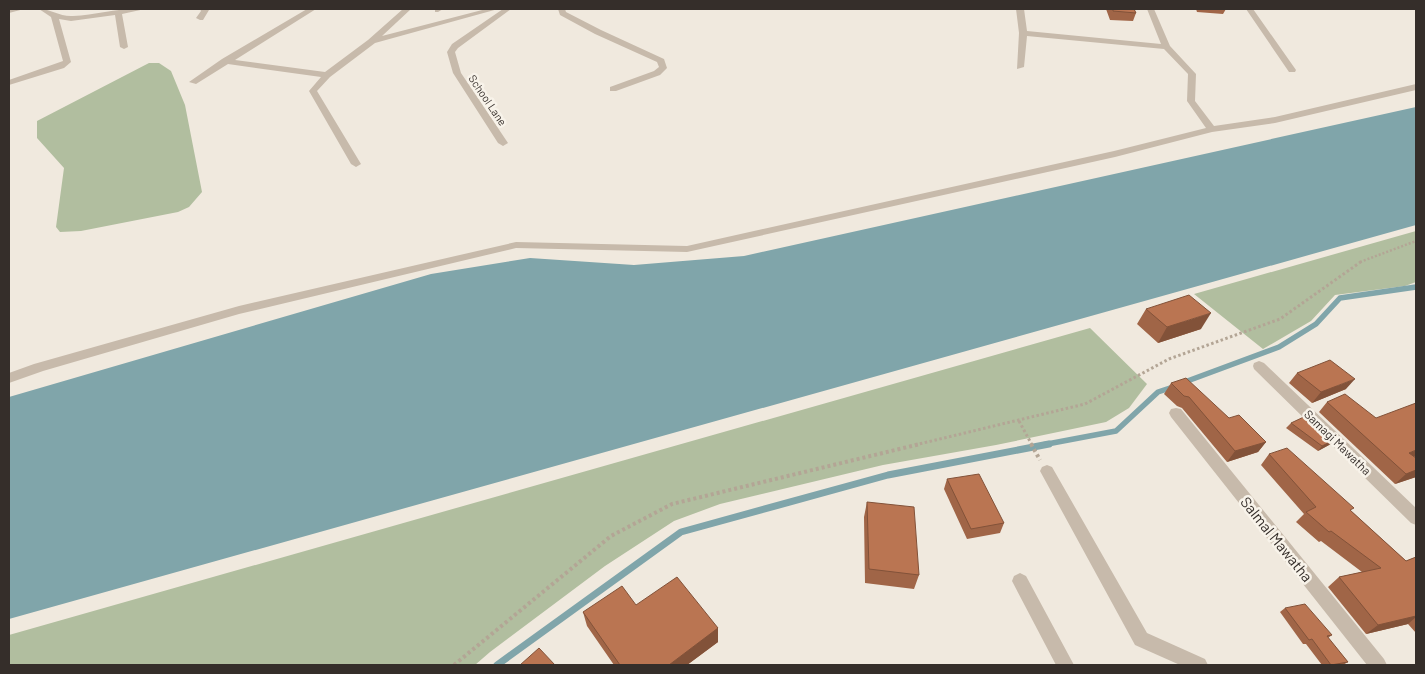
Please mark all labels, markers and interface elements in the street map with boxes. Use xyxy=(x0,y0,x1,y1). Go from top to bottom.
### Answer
street label: School Lane xyxy=(466,72,510,128)
street label: Samagi Mawatha xyxy=(1302,407,1374,477)
street label: Salmal Mawatha xyxy=(1237,493,1317,585)

